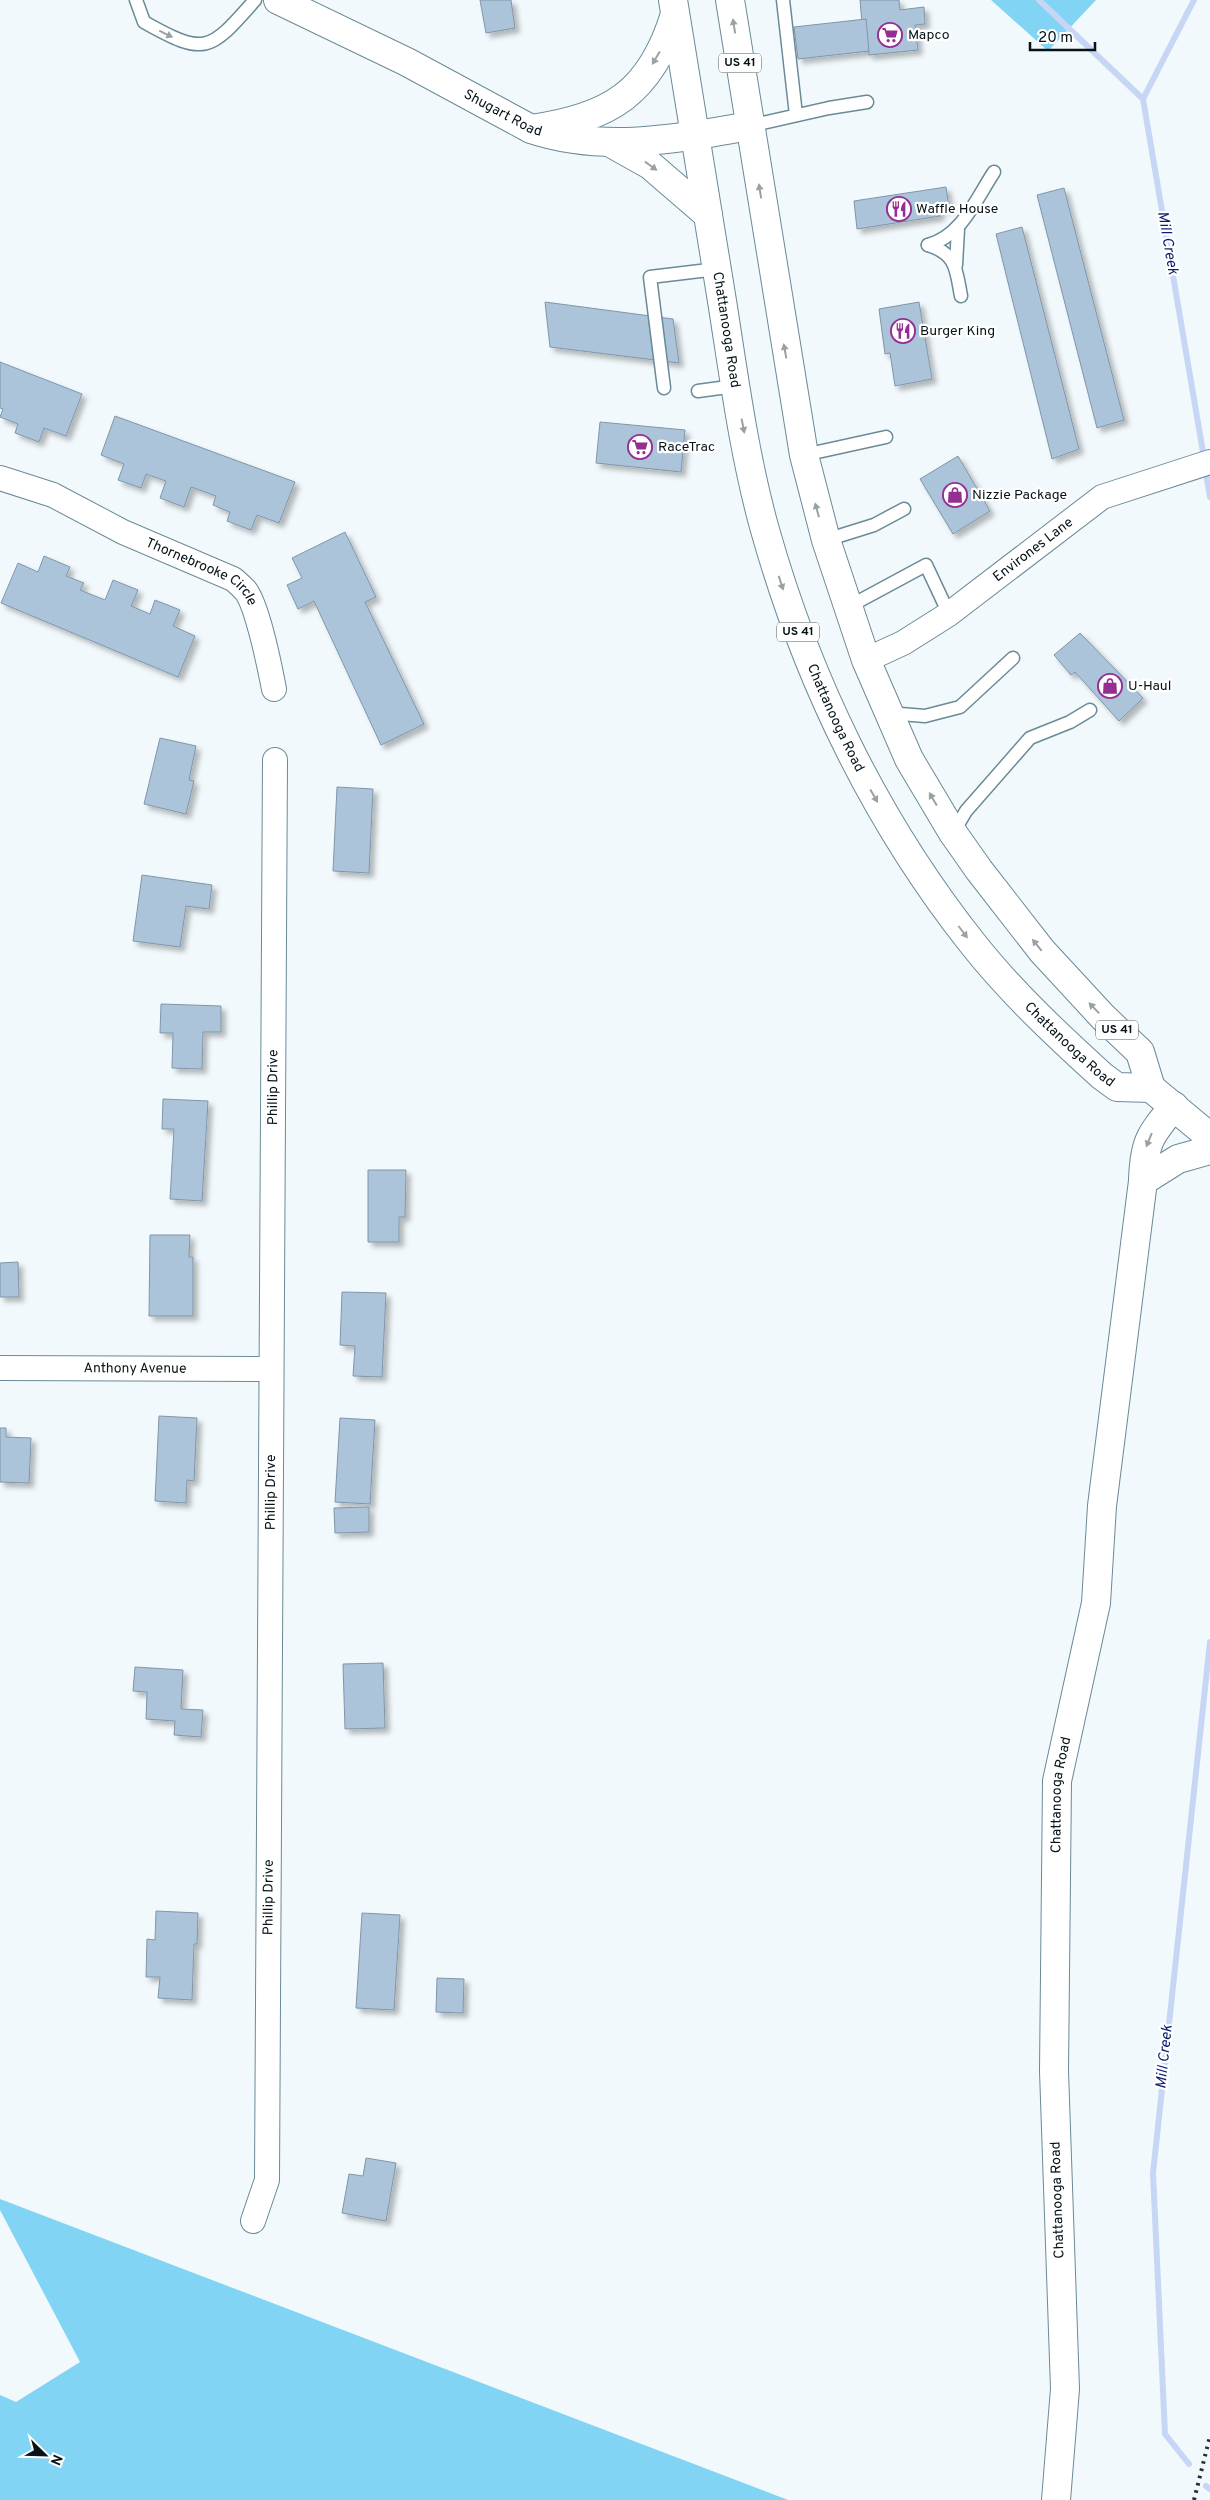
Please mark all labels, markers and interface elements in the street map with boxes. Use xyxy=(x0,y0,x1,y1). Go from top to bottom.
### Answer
one-way arrow xyxy=(730,17,738,33)
scale bar xyxy=(1030,20,1095,52)
supermarket icon: Mapco xyxy=(877,22,903,48)
place label: Mapco xyxy=(908,27,950,44)
text: 20 m xyxy=(1038,29,1073,48)
one-way arrow xyxy=(159,30,173,38)
one-way arrow xyxy=(652,52,661,65)
road number: US 41 xyxy=(719,54,761,72)
street label: Shugart Road xyxy=(461,86,544,140)
one-way arrow xyxy=(644,161,658,171)
one-way arrow xyxy=(755,182,763,198)
restaurant icon: Waffle House xyxy=(886,196,912,222)
place label: Waffle House xyxy=(916,201,998,218)
water label: Mill Creek xyxy=(1152,210,1182,277)
street label: Chattanooga Road xyxy=(709,271,744,389)
restaurant icon: Burger King xyxy=(890,318,916,344)
place label: Burger King xyxy=(920,323,995,340)
one-way arrow xyxy=(781,343,789,359)
one-way arrow xyxy=(739,418,747,434)
supermarket icon: RaceTrac xyxy=(627,434,653,460)
place label: RaceTrac xyxy=(658,439,715,456)
shop icon: Nizzie Package xyxy=(942,482,968,508)
place label: Nizzie Package xyxy=(972,487,1067,504)
one-way arrow xyxy=(813,503,821,518)
street label: Environes Lane xyxy=(990,514,1076,586)
street label: Thornebrooke Circle xyxy=(143,534,261,608)
one-way arrow xyxy=(778,576,786,591)
road number: US 41 xyxy=(777,622,819,642)
street label: Chattanooga Road xyxy=(803,661,868,775)
shop icon: U-Haul xyxy=(1097,673,1123,699)
place label: U-Haul xyxy=(1128,678,1171,695)
one-way arrow xyxy=(870,790,879,803)
one-way arrow xyxy=(928,792,937,805)
one-way arrow xyxy=(958,925,969,938)
one-way arrow xyxy=(1031,939,1042,952)
street label: Chattanooga Road xyxy=(1021,998,1118,1091)
one-way arrow xyxy=(1088,1002,1100,1014)
road number: US 41 xyxy=(1096,1020,1138,1040)
street label: Phillip Drive xyxy=(264,1049,282,1125)
one-way arrow xyxy=(1145,1133,1153,1147)
street label: Anthony Avenue xyxy=(84,1360,186,1377)
street label: Phillip Drive xyxy=(262,1454,280,1530)
street label: Chattanooga Road xyxy=(1048,1735,1075,1853)
street label: Phillip Drive xyxy=(260,1859,277,1935)
water label: Mill Creek xyxy=(1152,2024,1178,2090)
street label: Chattanooga Road xyxy=(1047,2141,1069,2259)
north arrow xyxy=(20,2430,70,2480)
text: N xyxy=(46,2452,65,2467)

